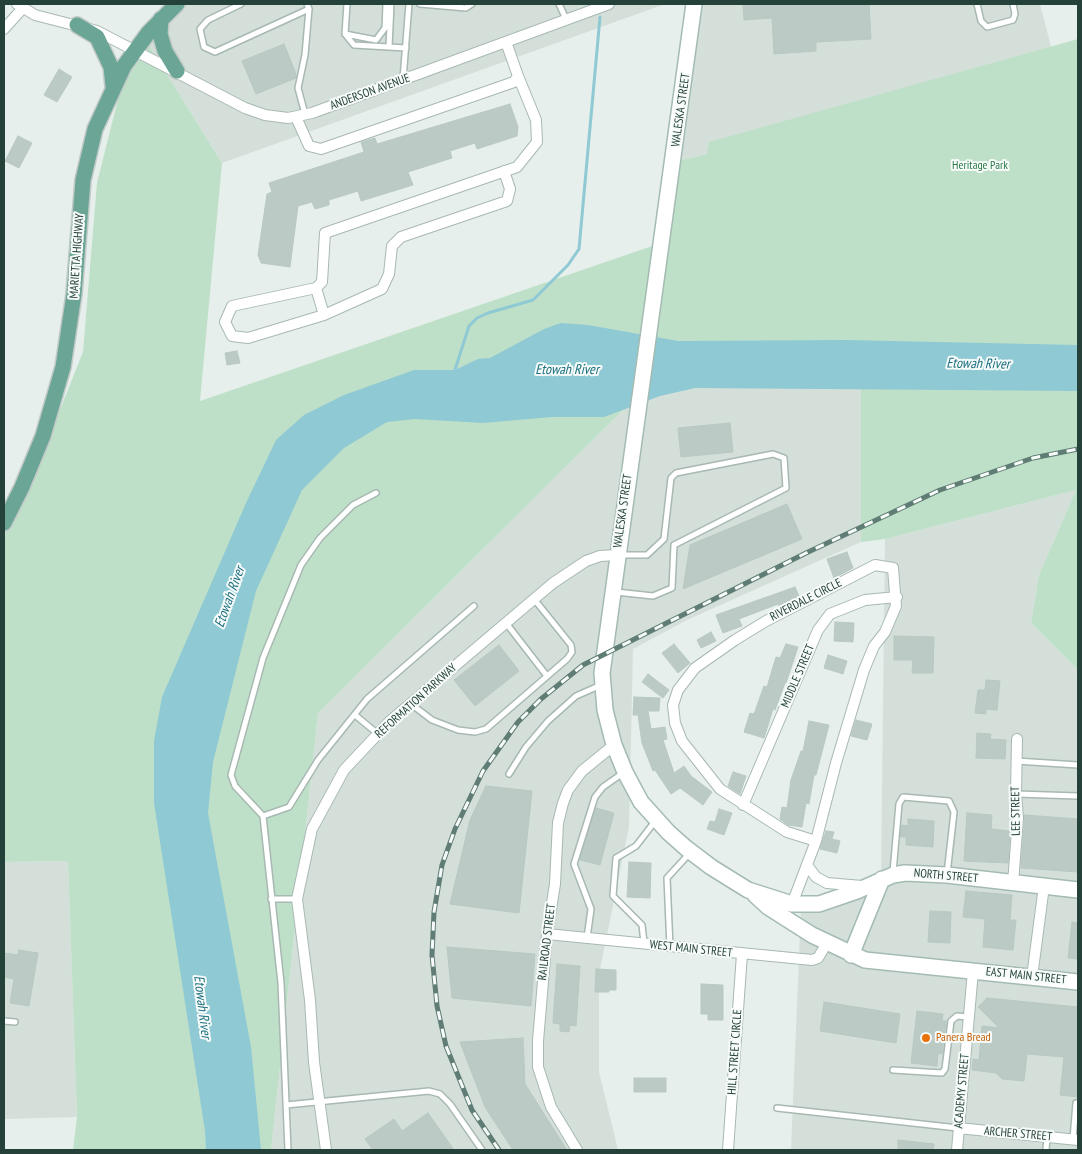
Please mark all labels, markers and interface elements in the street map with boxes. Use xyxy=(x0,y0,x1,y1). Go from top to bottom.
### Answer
street label: ANDERSON AVENUE xyxy=(328,71,412,113)
street label: WALESKA STREET xyxy=(669,72,693,148)
park label: Heritage Park xyxy=(952,159,1008,173)
street label: MARIETTA HIGHWAY xyxy=(67,213,87,299)
water label: Etowah River xyxy=(946,355,1010,373)
water label: Etowah River xyxy=(535,362,599,378)
street label: WALESKA STREET xyxy=(611,473,635,549)
water label: Etowah River xyxy=(211,564,249,630)
street label: RIVERDALE CIRCLE xyxy=(768,576,844,624)
street label: MIDDLE STREET xyxy=(778,642,818,710)
street label: REFORMATION PARKWAY xyxy=(372,661,460,741)
street label: LEE STREET xyxy=(1008,786,1024,836)
street label: NORTH STREET xyxy=(913,866,979,886)
street label: RAILROAD STREET xyxy=(535,903,559,981)
street label: WEST MAIN STREET xyxy=(649,937,733,961)
street label: EAST MAIN STREET xyxy=(985,965,1067,987)
water label: Etowah River xyxy=(190,974,214,1040)
street label: HILL STREET CIRCLE xyxy=(725,1009,745,1095)
place label: Panera Bread xyxy=(936,1031,991,1045)
marker: Panera Bread xyxy=(920,1032,932,1044)
street label: ACADEMY STREET xyxy=(952,1053,972,1129)
street label: ARCHER STREET xyxy=(983,1124,1053,1144)

